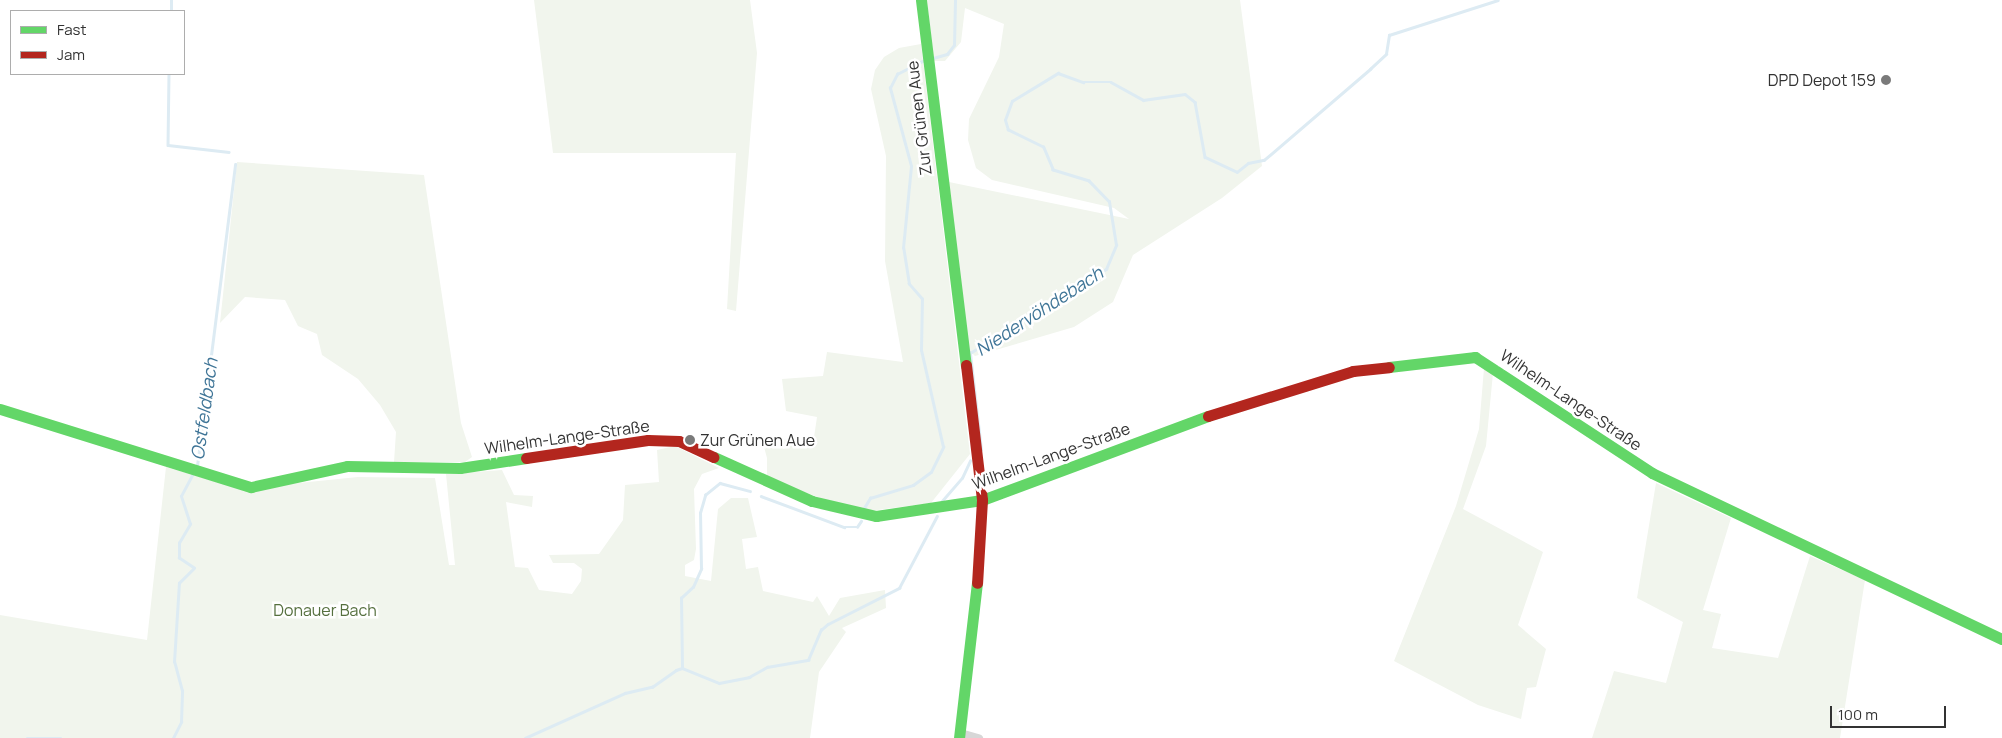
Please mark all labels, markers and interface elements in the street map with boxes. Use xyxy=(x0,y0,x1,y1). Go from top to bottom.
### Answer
legend xyxy=(10,10,185,75)
text: Fast xyxy=(57,19,86,40)
text: Jam xyxy=(57,44,85,65)
street label: Zur Grünen Aue xyxy=(902,60,936,176)
place label: DPD Depot 159 xyxy=(1768,70,1876,90)
marker: DPD Depot 159 xyxy=(1880,74,1892,86)
water label: Niedervöhdebach xyxy=(971,262,1107,360)
street label: Wilhelm-Lange-Straße xyxy=(1497,345,1645,455)
water label: Ostfeldbach xyxy=(186,357,222,461)
street label: Wilhelm-Lange-Straße xyxy=(483,416,651,458)
street label: Wilhelm-Lange-Straße xyxy=(969,418,1133,494)
place label: Zur Grünen Aue xyxy=(700,430,815,450)
marker: Zur Grünen Aue xyxy=(684,434,696,446)
park label: Donauer Bach xyxy=(273,600,377,620)
scale bar xyxy=(1832,696,1948,728)
text: 100 m xyxy=(1838,704,1878,725)

